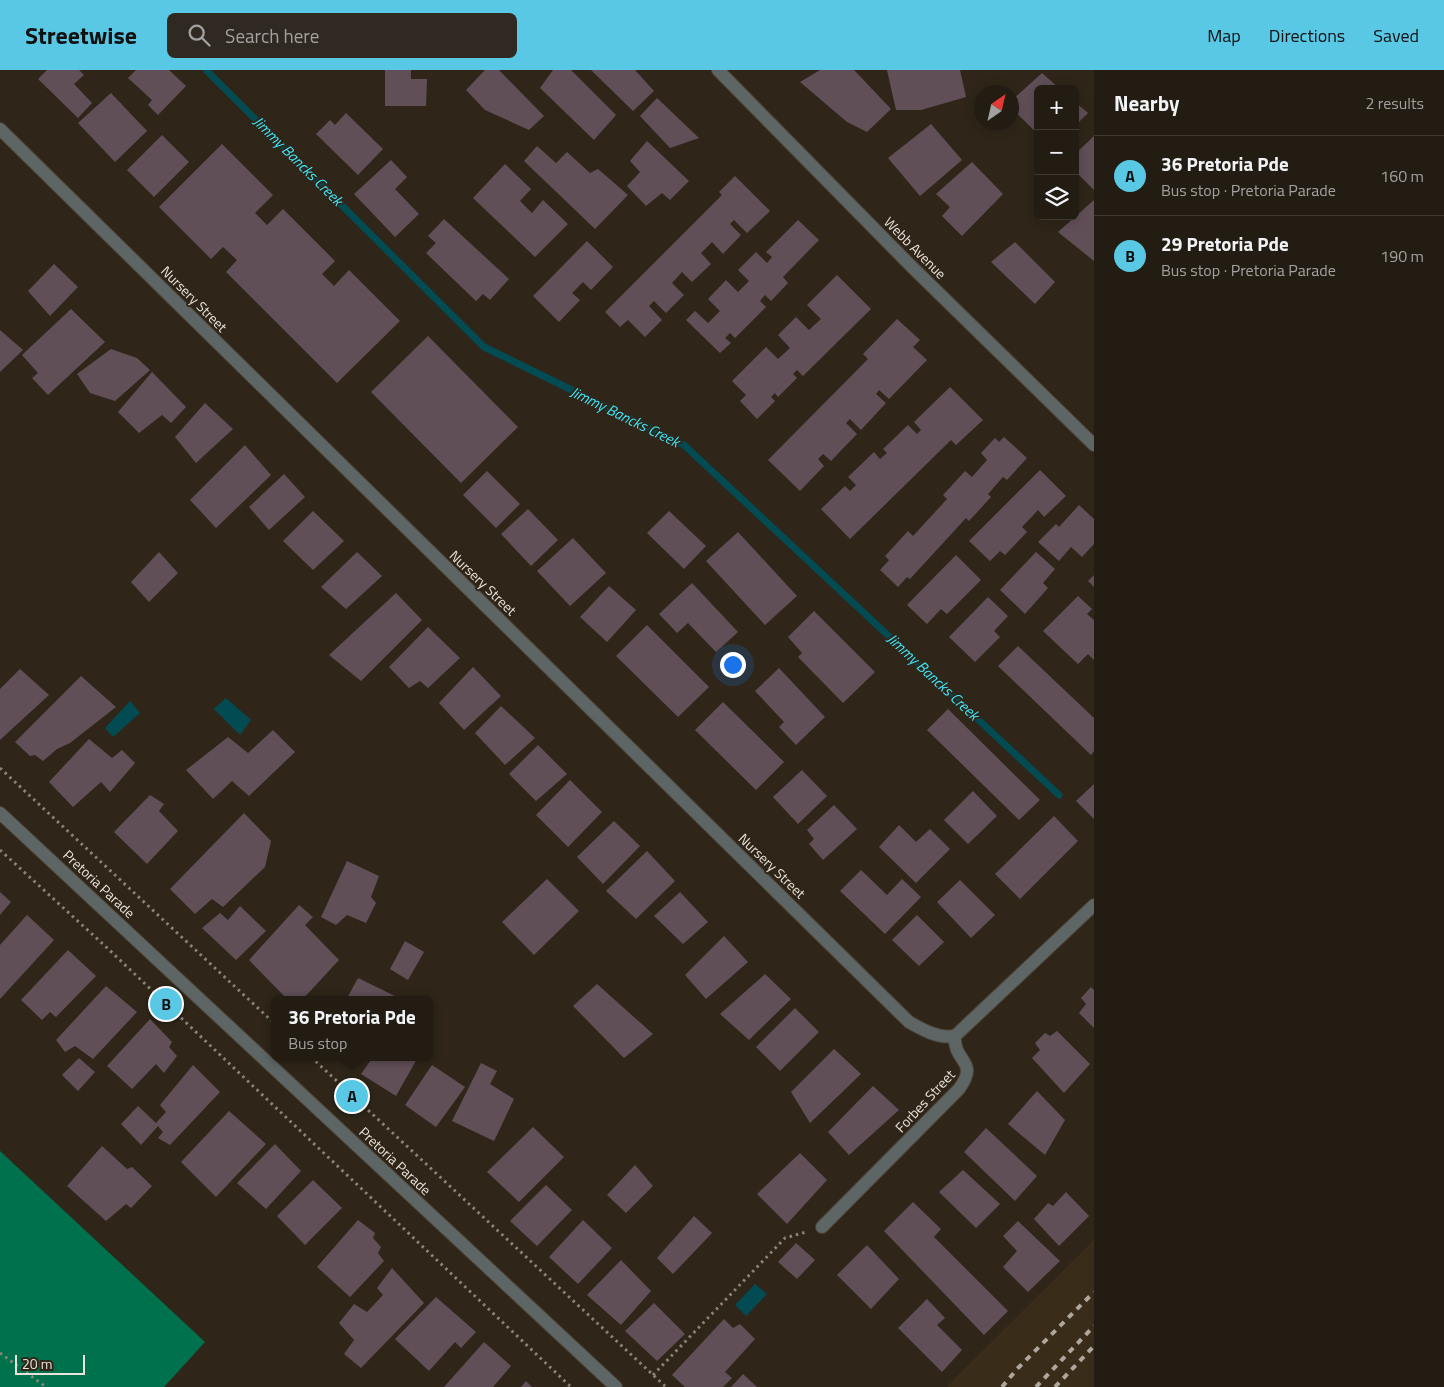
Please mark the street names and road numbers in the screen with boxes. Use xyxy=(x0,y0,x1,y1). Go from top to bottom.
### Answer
street label: Webb Avenue xyxy=(879,212,951,284)
street label: Nursery Street xyxy=(156,261,232,337)
street label: Nursery Street xyxy=(445,545,522,620)
street label: Nursery Street xyxy=(734,828,811,903)
street label: Pretoria Parade xyxy=(59,845,140,923)
street label: Forbes Street xyxy=(890,1064,959,1137)
street label: Pretoria Parade xyxy=(355,1122,436,1200)

